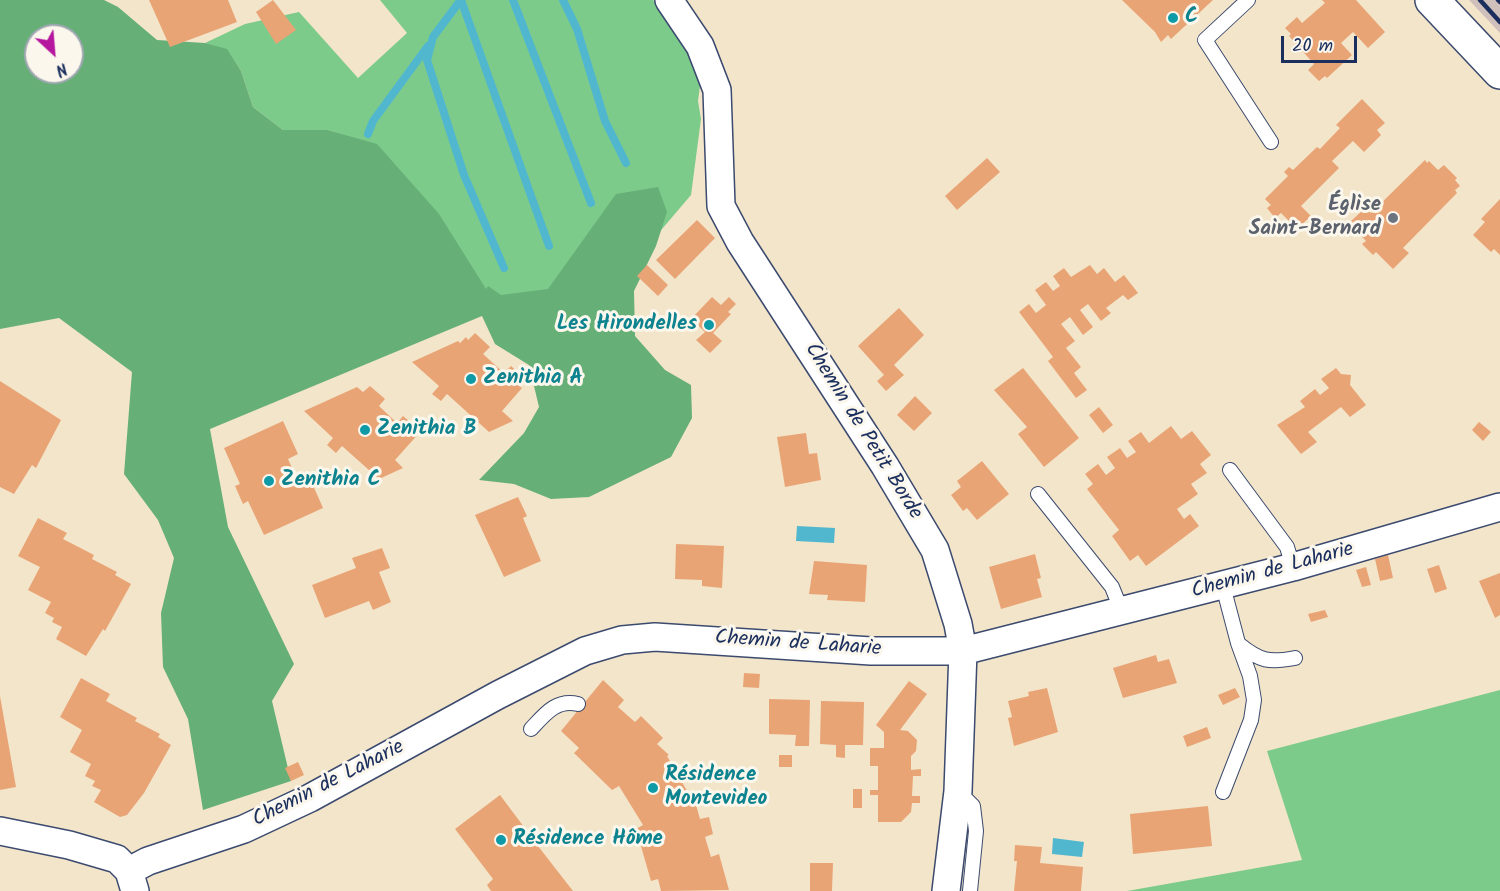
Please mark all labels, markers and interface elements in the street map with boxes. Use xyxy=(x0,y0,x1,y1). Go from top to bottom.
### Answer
place label: C xyxy=(1185,5,1198,31)
marker: C xyxy=(1166,11,1180,25)
north arrow xyxy=(24,24,84,84)
scale bar xyxy=(1284,24,1360,62)
text: 20 m xyxy=(1292,32,1333,61)
text: N xyxy=(51,55,71,82)
place label: Église Saint-Bernard xyxy=(1249,193,1381,243)
marker: Église Saint-Bernard xyxy=(1386,211,1400,225)
place label: Les Hirondelles xyxy=(557,312,697,338)
marker: Les Hirondelles xyxy=(702,318,716,332)
street label: Chemin de Petit Borde xyxy=(797,339,927,525)
place label: Zenithia A xyxy=(483,366,583,392)
marker: Zenithia A xyxy=(464,372,478,386)
place label: Zenithia B xyxy=(377,417,477,443)
marker: Zenithia B xyxy=(358,423,372,437)
place label: Zenithia C xyxy=(281,468,380,494)
marker: Zenithia C xyxy=(262,474,276,488)
street label: Chemin de Laharie xyxy=(1189,538,1357,606)
street label: Chemin de Laharie xyxy=(714,627,882,663)
street label: Chemin de Laharie xyxy=(249,736,409,834)
place label: Résidence Montevideo xyxy=(665,763,767,813)
marker: Résidence Montevideo xyxy=(646,781,660,795)
place label: Résidence Hôme xyxy=(513,827,663,853)
marker: Résidence Hôme xyxy=(494,833,508,847)

